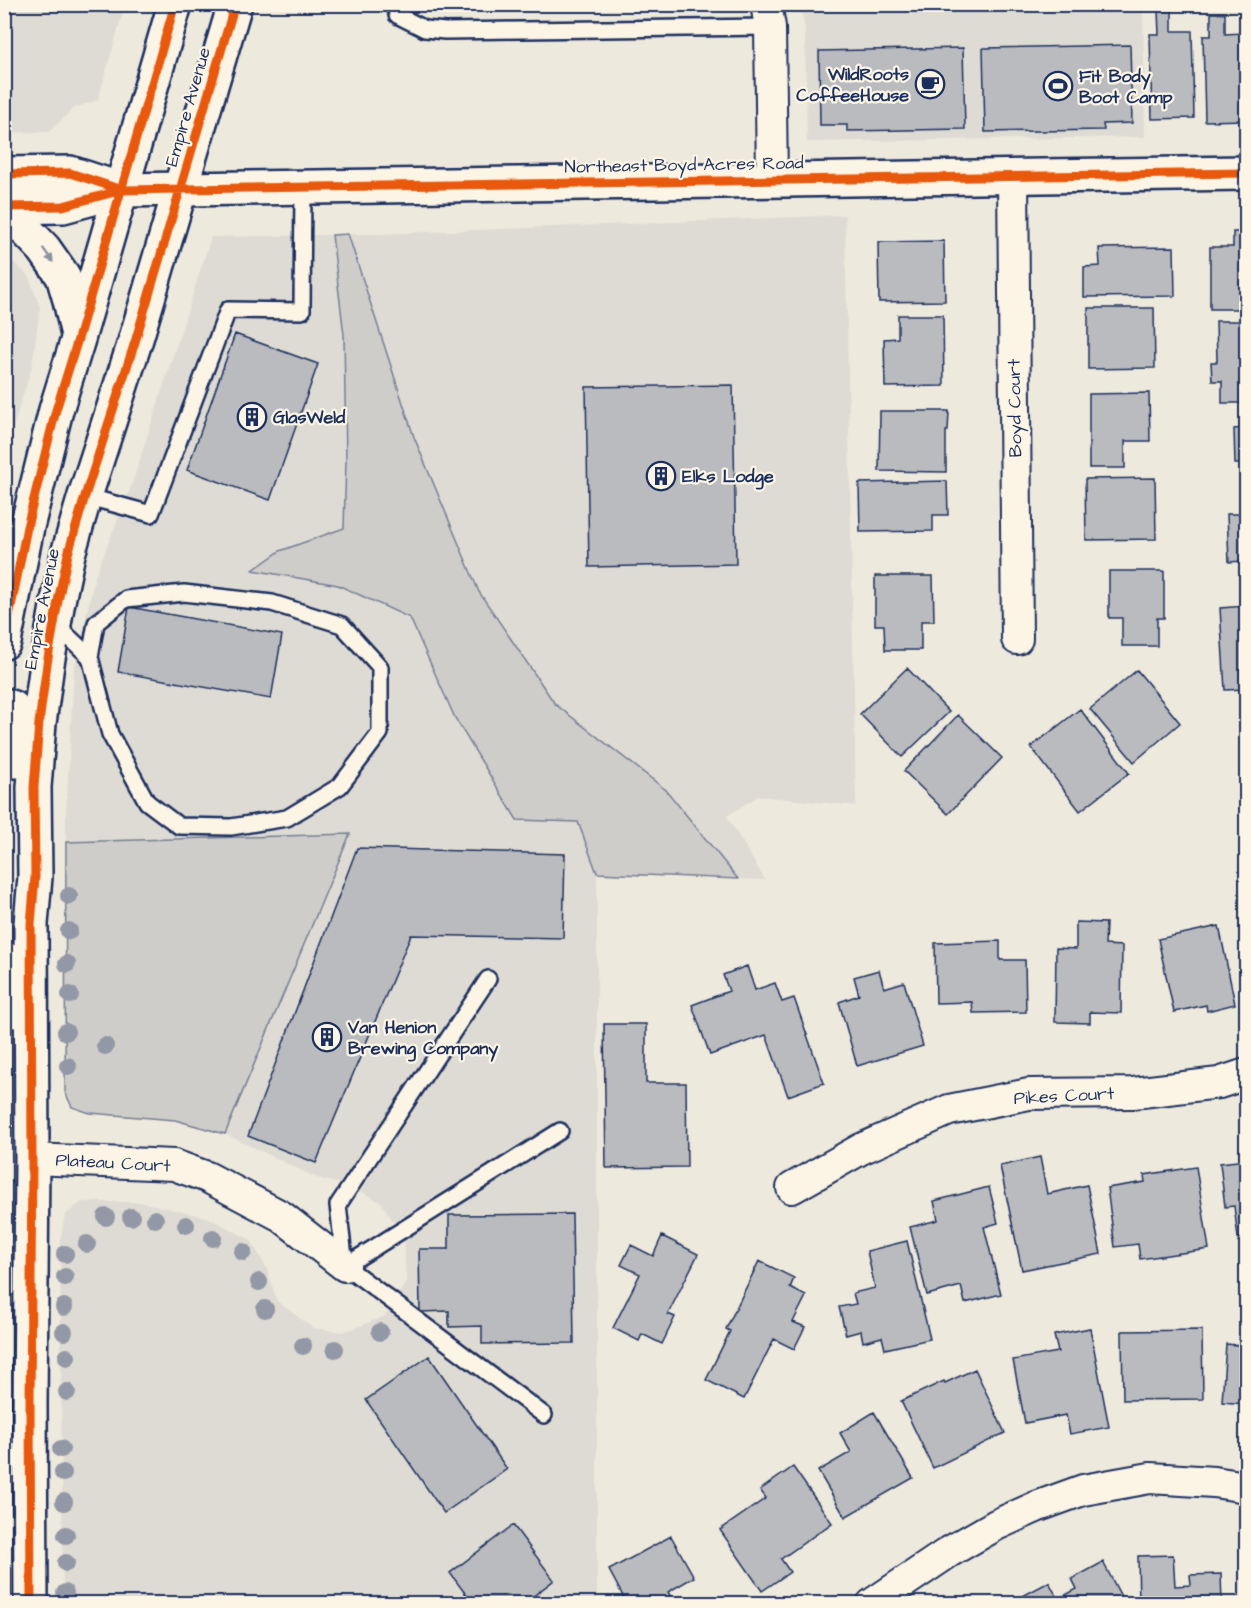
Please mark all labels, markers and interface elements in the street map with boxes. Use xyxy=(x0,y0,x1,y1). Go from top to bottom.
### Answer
street label: Empire Avenue xyxy=(159,44,217,169)
place label: WildRoots CoffeeHouse xyxy=(796,62,909,108)
place label: Fit Body Boot Camp xyxy=(1079,64,1172,110)
cafe icon: WildRoots CoffeeHouse xyxy=(914,68,946,100)
sports icon: Fit Body Boot Camp xyxy=(1042,70,1074,102)
street label: Northeast Boyd Acres Road xyxy=(564,150,804,181)
one-way arrow xyxy=(42,248,54,263)
street label: Boyd Court xyxy=(1002,358,1029,457)
building icon: GlasWeld xyxy=(236,401,268,433)
place label: GlasWeld xyxy=(273,405,346,430)
building icon: Elks Lodge xyxy=(645,460,677,492)
place label: Elks Lodge xyxy=(682,464,774,490)
street label: Empire Avenue xyxy=(18,546,66,672)
place label: Van Henion Brewing Company xyxy=(347,1015,498,1062)
building icon: Van Henion Brewing Company xyxy=(311,1021,343,1053)
street label: Pikes Court xyxy=(1013,1081,1116,1111)
street label: Plateau Court xyxy=(55,1148,172,1179)

